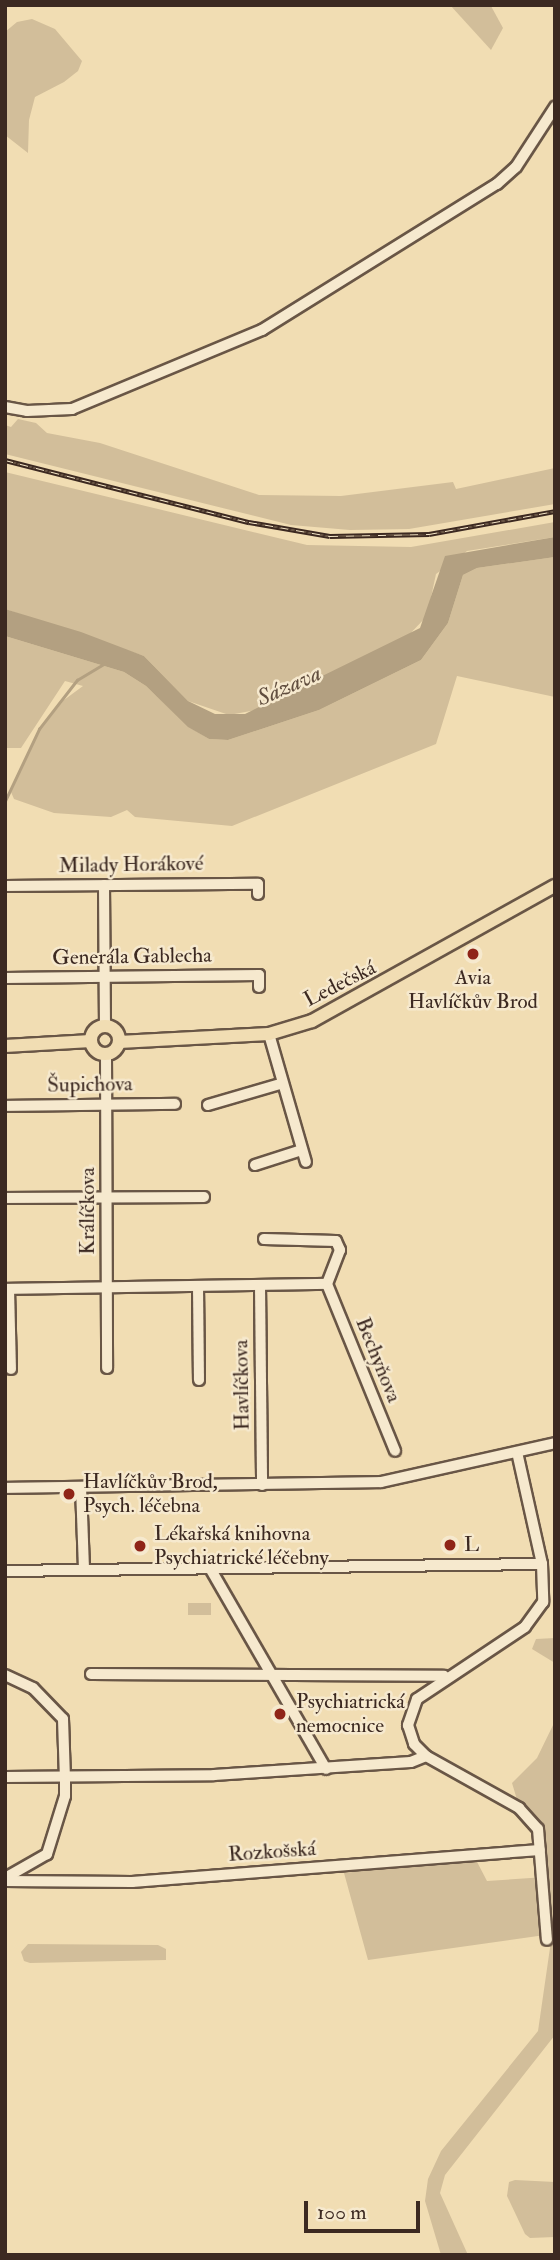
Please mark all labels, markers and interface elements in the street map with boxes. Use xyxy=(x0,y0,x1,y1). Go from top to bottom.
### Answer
water label: Sázava xyxy=(253,660,325,712)
street label: Milady Horákové xyxy=(58,851,204,879)
street label: Generála Gablecha xyxy=(52,943,212,971)
marker: Avia Havlíčkův Brod xyxy=(465,946,481,962)
street label: Ledečská xyxy=(300,955,380,1013)
place label: Avia Havlíčkův Brod xyxy=(408,965,538,1015)
street label: Šupichova xyxy=(47,1072,133,1098)
street label: Králíčkova xyxy=(75,1167,101,1255)
street label: Bechyňova xyxy=(350,1314,406,1406)
street label: Havlíčkova xyxy=(229,1339,255,1431)
place label: Havlíčkův Brod, Psych. léčebna xyxy=(83,1469,218,1519)
marker: Havlíčkův Brod, Psych. léčebna xyxy=(61,1486,77,1502)
place label: Lékařská knihovna Psychiatrické léčebny xyxy=(154,1521,329,1571)
place label: L xyxy=(464,1532,479,1558)
marker: L xyxy=(442,1537,458,1553)
marker: Lékařská knihovna Psychiatrické léčebny xyxy=(132,1538,148,1554)
place label: Psychiatrická nemocnice xyxy=(296,1689,405,1739)
marker: Psychiatrická nemocnice xyxy=(270,1704,290,1724)
street label: Rozkošská xyxy=(227,1836,317,1868)
scale bar xyxy=(308,2186,424,2230)
text: 100 m xyxy=(317,2199,367,2226)

